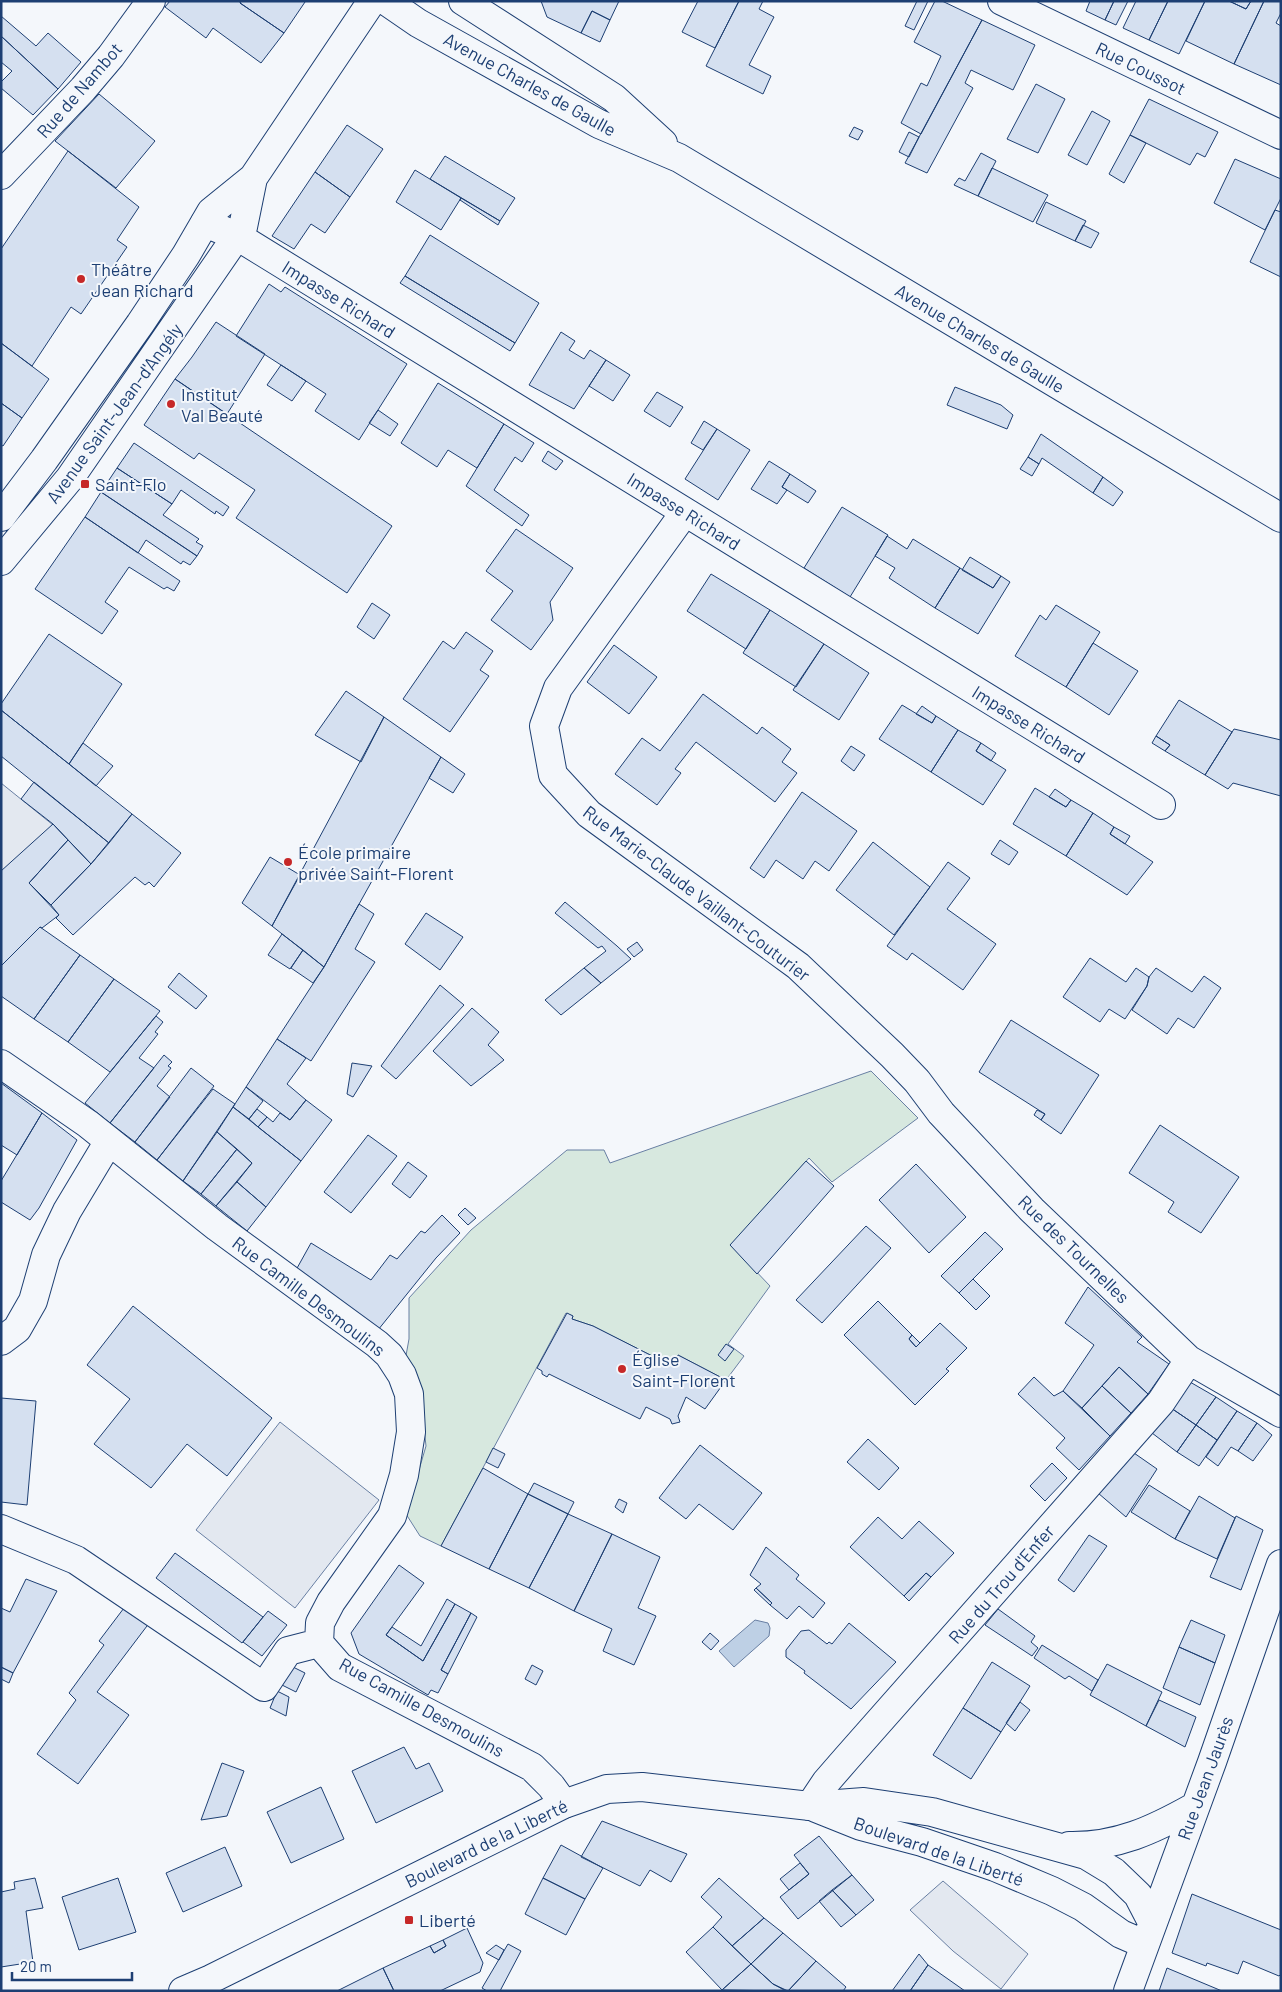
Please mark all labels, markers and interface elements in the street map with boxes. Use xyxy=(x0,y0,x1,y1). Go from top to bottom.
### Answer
street label: Avenue Charles de Gaulle xyxy=(440,27,620,141)
street label: Rue Coussot xyxy=(1092,37,1190,99)
street label: Rue de Nambot xyxy=(32,38,126,142)
street label: Impasse Richard xyxy=(278,255,400,343)
place label: Théâtre Jean Richard xyxy=(91,258,194,301)
marker: Théâtre Jean Richard xyxy=(75,273,87,285)
street label: Avenue Charles de Gaulle xyxy=(891,279,1069,397)
street label: Avenue Saint-Jean-d'Angély xyxy=(41,319,187,507)
place label: Institut Val Beauté xyxy=(181,383,263,426)
marker: Institut Val Beauté xyxy=(165,398,177,410)
street label: Impasse Richard xyxy=(623,467,745,555)
place label: Saint-Flo xyxy=(95,473,167,495)
marker: Saint-Flo xyxy=(79,478,91,490)
street label: Impasse Richard xyxy=(968,680,1090,768)
street label: Rue Marie-Claude Vaillant-Couturier xyxy=(579,800,815,986)
place label: École primaire privée Saint-Florent xyxy=(298,841,454,884)
marker: École primaire privée Saint-Florent xyxy=(282,856,294,868)
street label: Rue des Tournelles xyxy=(1014,1190,1134,1308)
street label: Rue Camille Desmoulins xyxy=(228,1231,390,1361)
place label: Église Saint-Florent xyxy=(632,1348,736,1391)
marker: Église Saint-Florent xyxy=(616,1363,628,1375)
street label: Rue du Trou d'Enfer xyxy=(943,1520,1059,1648)
street label: Rue Camille Desmoulins xyxy=(336,1652,508,1762)
street label: Rue Jean Jaurès xyxy=(1172,1713,1238,1843)
street label: Boulevard de la Liberté xyxy=(401,1794,571,1892)
street label: Boulevard de la Liberté xyxy=(851,1812,1027,1890)
place label: Liberté xyxy=(419,1909,476,1931)
marker: Liberté xyxy=(403,1914,415,1926)
scale bar xyxy=(12,1950,132,1982)
text: 20 m xyxy=(20,1957,52,1975)

